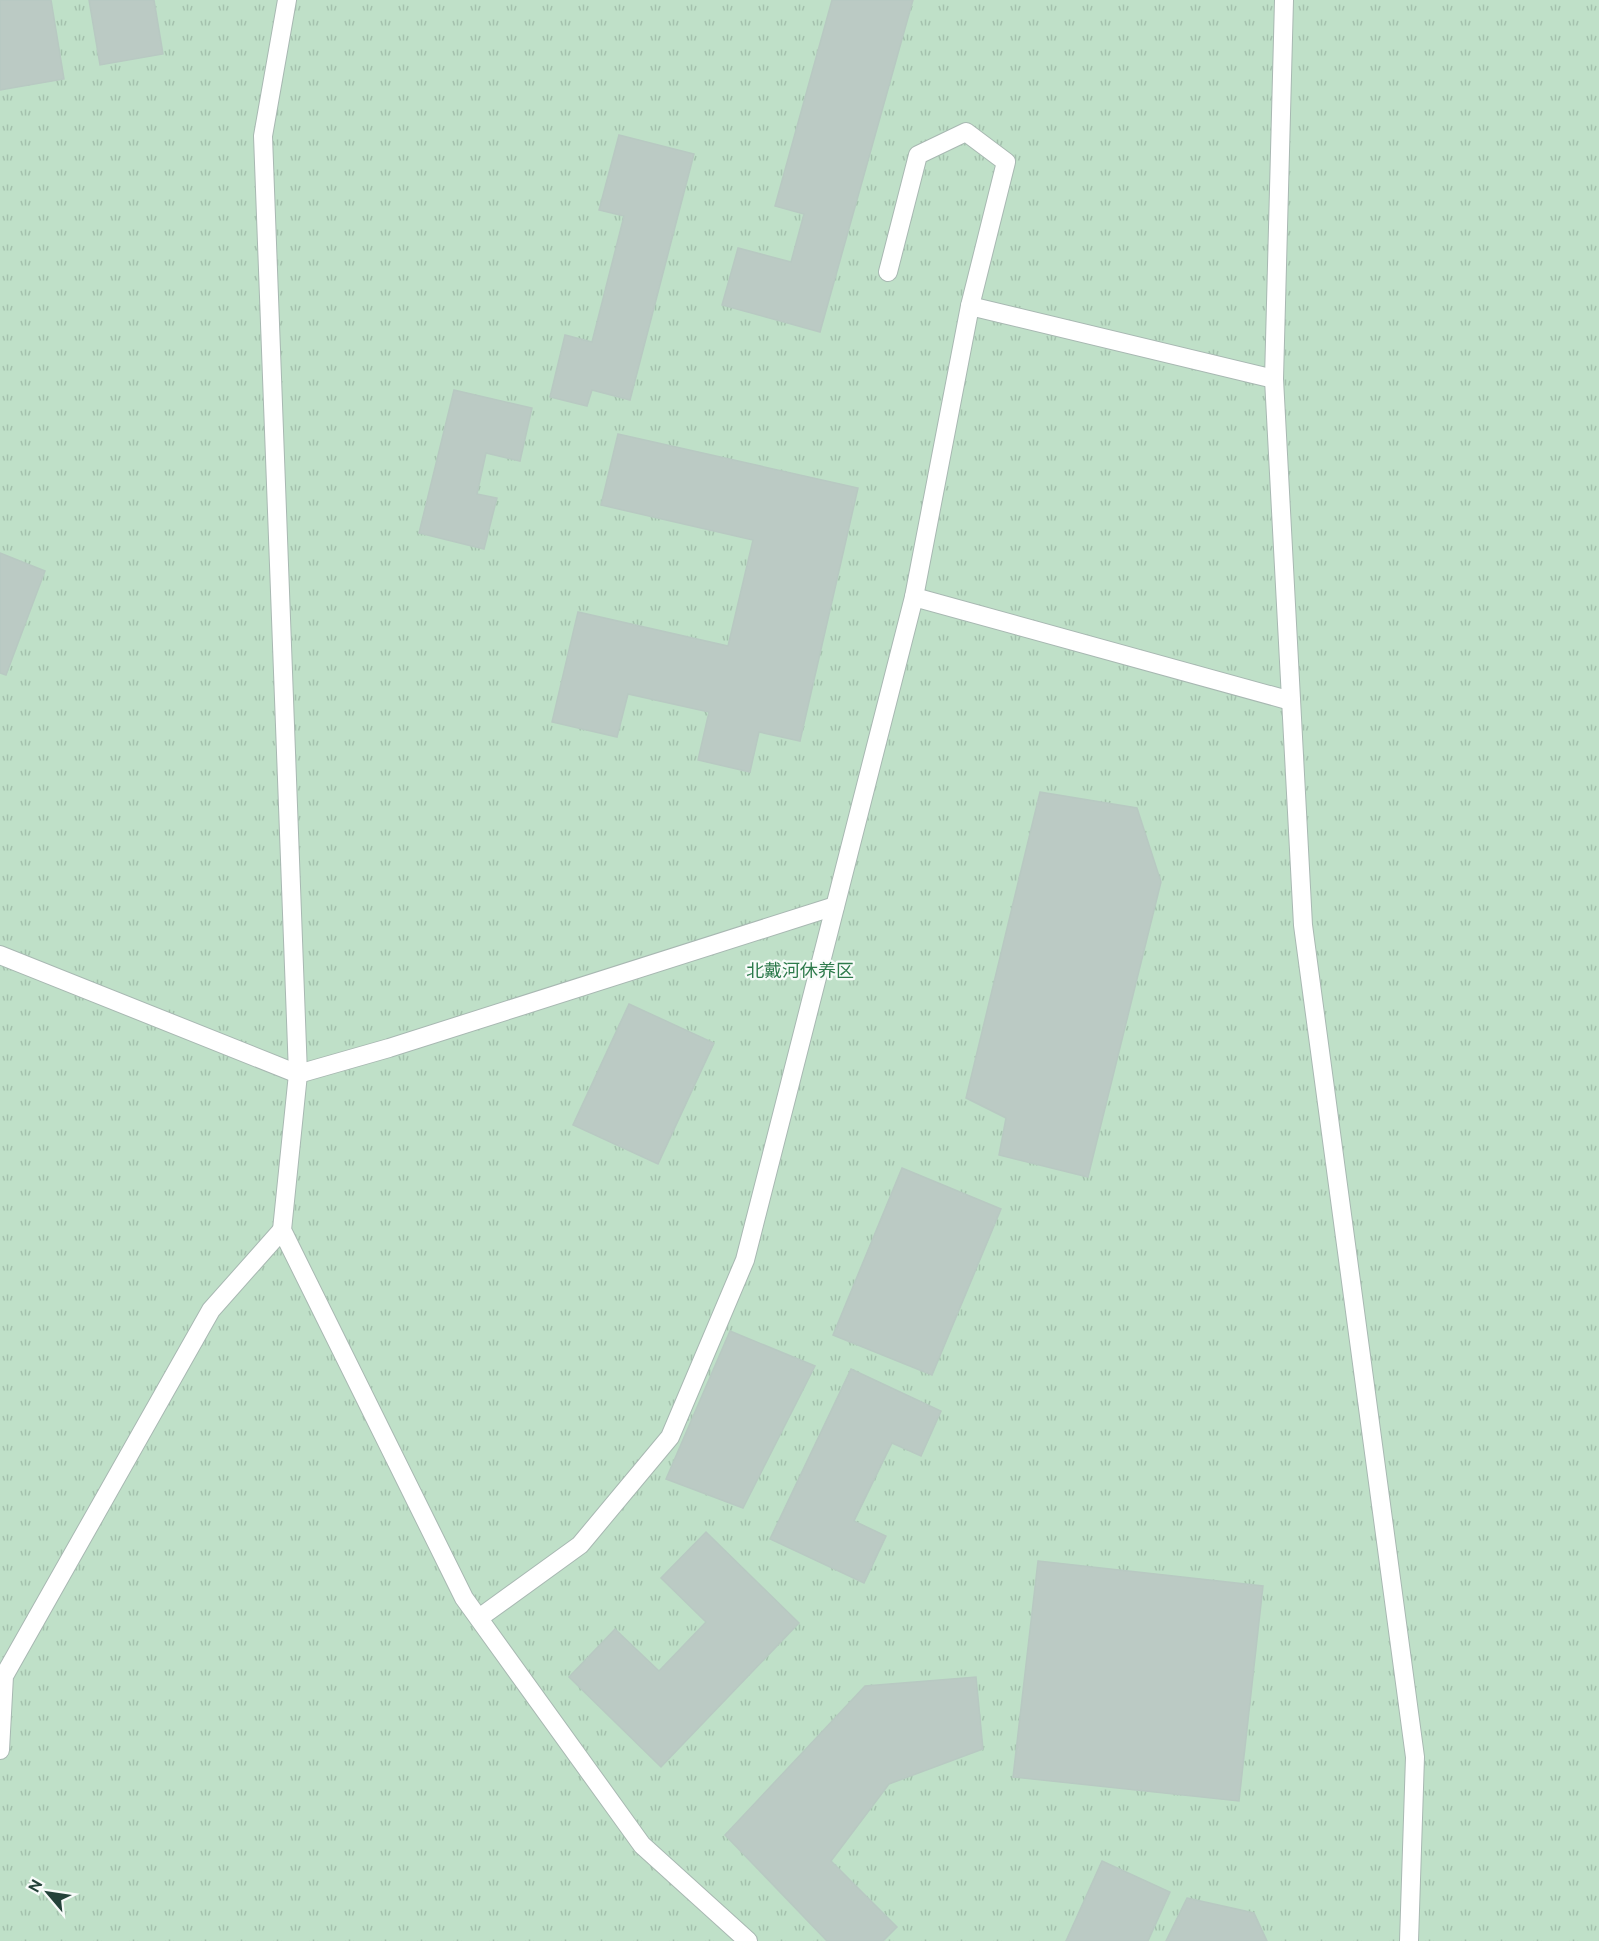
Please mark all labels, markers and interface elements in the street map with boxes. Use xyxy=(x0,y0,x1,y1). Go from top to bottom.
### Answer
park label: 北戴河休养区 xyxy=(746,960,854,980)
north arrow xyxy=(18,1863,78,1923)
text: N xyxy=(24,1876,46,1895)

